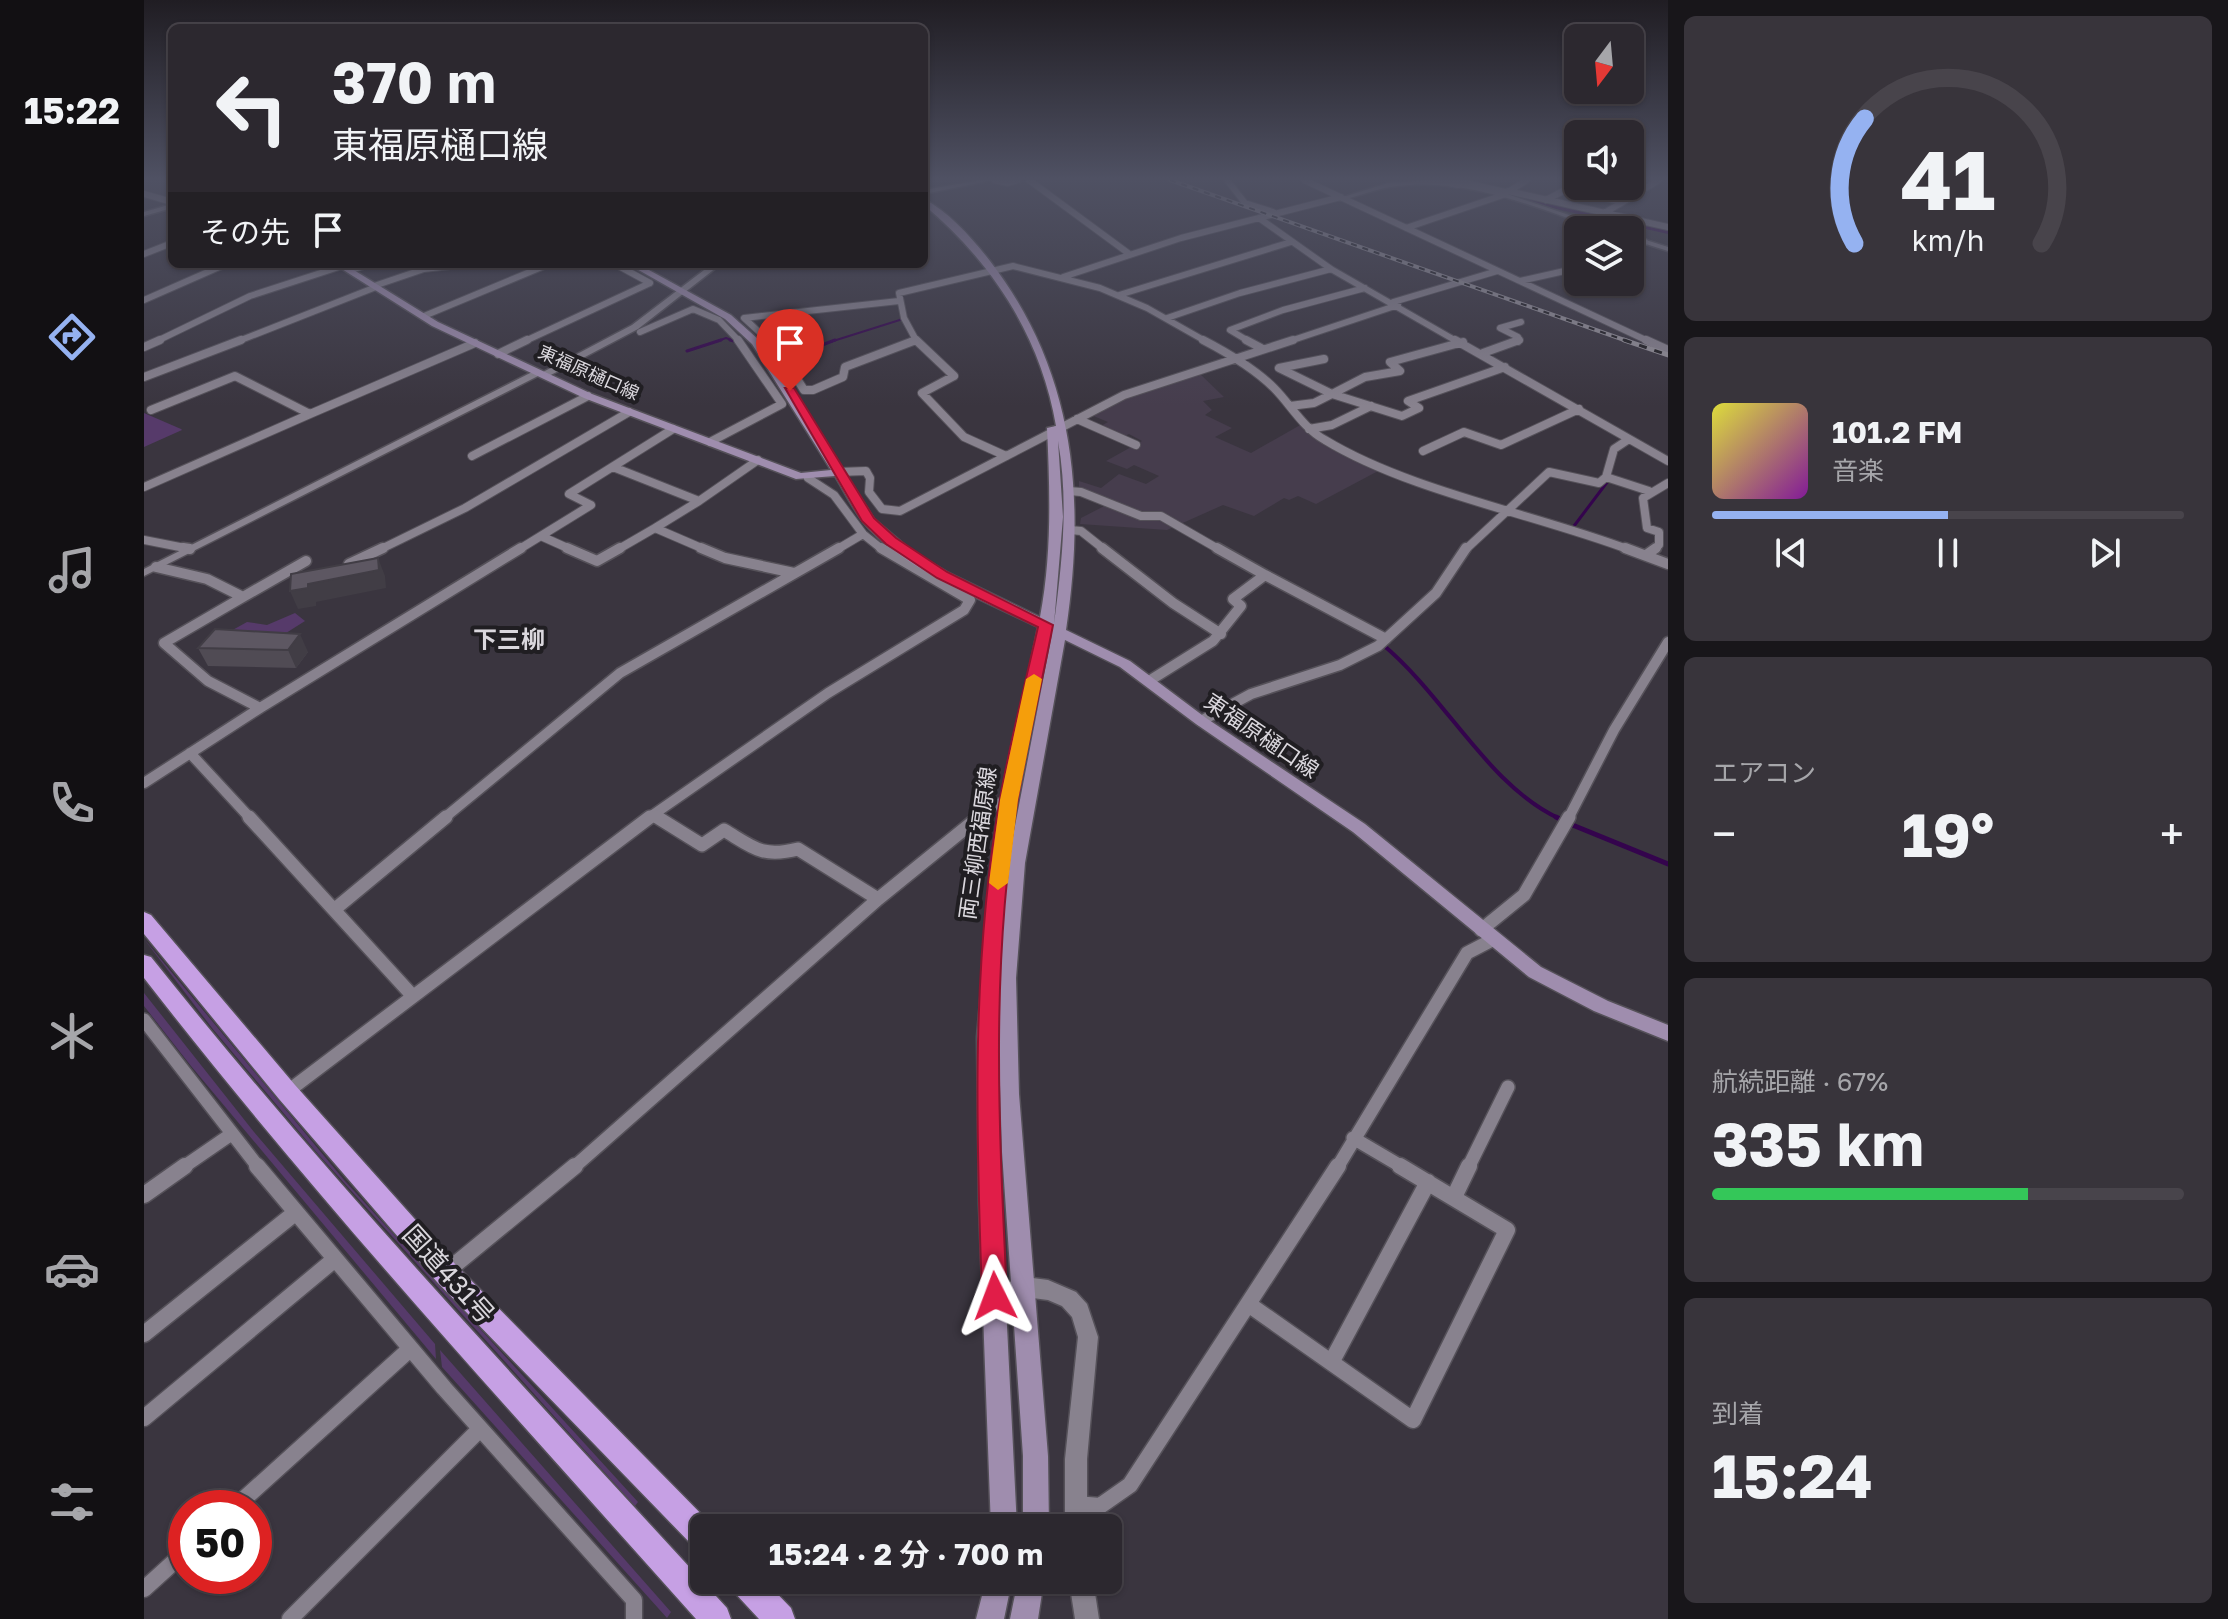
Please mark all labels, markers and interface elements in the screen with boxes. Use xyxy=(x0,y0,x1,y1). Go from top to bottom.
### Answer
north arrow xyxy=(1564,24,1644,104)
map controls xyxy=(1564,24,1644,296)
text: 370 m xyxy=(332,48,496,115)
icon: left xyxy=(200,56,304,160)
text: 15:22 xyxy=(24,89,120,132)
button: sound xyxy=(1564,120,1644,200)
text: 東福原樋口線 xyxy=(332,123,548,166)
text: 41 xyxy=(1901,128,1995,228)
icon: arrive xyxy=(306,208,350,252)
text: その先 xyxy=(200,214,290,250)
button: layers xyxy=(1564,216,1644,296)
text: km/h xyxy=(1912,223,1984,257)
icon: directions xyxy=(44,309,100,365)
pin xyxy=(756,309,824,391)
icon: arrive xyxy=(768,321,812,365)
street label: 東福原樋口線 xyxy=(535,340,643,404)
text: 101.2 FM xyxy=(1832,414,1962,450)
text: 音楽 xyxy=(1832,455,1884,486)
icon: previous xyxy=(1769,531,1813,575)
icon: pause xyxy=(1926,531,1970,575)
icon: next xyxy=(2083,531,2127,575)
icon: music xyxy=(44,542,100,598)
district label: 下三柳 xyxy=(473,624,545,653)
street label: 東福原樋口線 xyxy=(1200,687,1324,783)
text: エアコン xyxy=(1712,757,1816,788)
street label: 両三柳西福原線 xyxy=(953,765,1001,921)
icon: phone xyxy=(44,775,100,831)
text: 19° xyxy=(1902,798,1994,870)
text: − xyxy=(1712,807,1736,860)
text: + xyxy=(2160,807,2184,860)
icon: climate xyxy=(44,1008,100,1064)
text: 航続距離 · 67% xyxy=(1712,1066,1888,1097)
text: 335 km xyxy=(1712,1107,1924,1179)
street label: 国道431号 xyxy=(397,1218,501,1330)
icon: car xyxy=(44,1241,100,1297)
position arrow xyxy=(953,1254,1037,1338)
text: 到着 xyxy=(1712,1398,1764,1429)
text: 15:24 xyxy=(1712,1439,1873,1511)
icon: filters xyxy=(44,1474,100,1530)
speed limit sign: 50 xyxy=(168,1490,272,1594)
text: 15:24 · 2 分 · 700 m xyxy=(769,1536,1043,1572)

